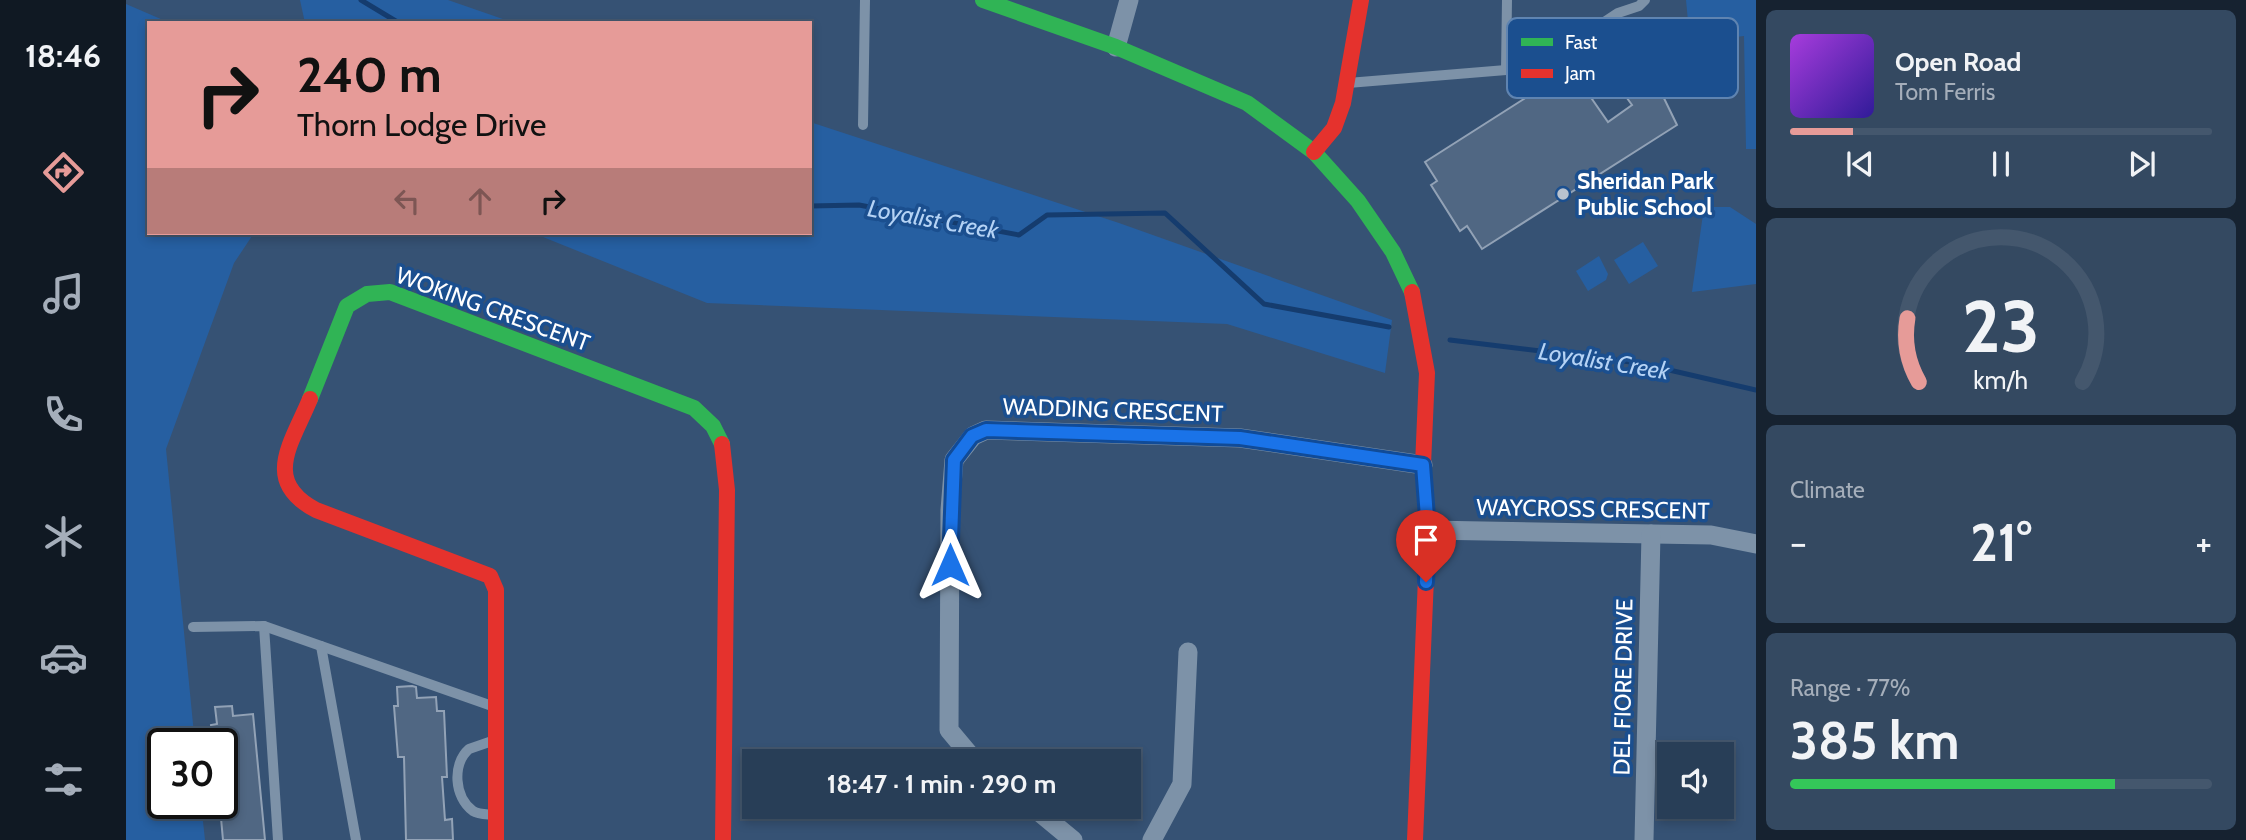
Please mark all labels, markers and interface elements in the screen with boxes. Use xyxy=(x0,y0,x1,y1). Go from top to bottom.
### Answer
legend xyxy=(1507,18,1738,98)
text: Fast xyxy=(1565,31,1598,54)
text: 18:46 xyxy=(25,36,101,75)
text: 240 m xyxy=(297,45,442,104)
text: Open Road xyxy=(1895,46,2021,78)
icon: right xyxy=(182,49,273,140)
text: Jam xyxy=(1564,62,1595,85)
text: Tom Ferris xyxy=(1895,78,1995,106)
text: Thorn Lodge Drive xyxy=(297,105,546,144)
icon: previous xyxy=(1841,145,1879,183)
icon: pause xyxy=(1982,145,2020,183)
icon: next xyxy=(2123,145,2161,183)
icon: directions xyxy=(39,148,88,197)
place label: Sheridan Park Public School xyxy=(1577,167,1715,221)
icon: left xyxy=(388,182,426,220)
icon: ahead xyxy=(461,182,499,220)
icon: right xyxy=(534,182,572,220)
marker: Sheridan Park Public School xyxy=(1555,186,1571,202)
water label: Loyalist Creek xyxy=(866,193,1001,245)
street label: WOKING CRESCENT xyxy=(392,261,594,357)
icon: music xyxy=(39,269,88,318)
text: 23 xyxy=(1962,283,2040,371)
water label: Loyalist Creek xyxy=(1537,336,1672,386)
text: km/h xyxy=(1974,365,2028,395)
icon: phone xyxy=(39,390,88,439)
street label: WADDING CRESCENT xyxy=(1002,392,1224,428)
text: Climate xyxy=(1790,476,1865,504)
street label: WAYCROSS CRESCENT xyxy=(1476,493,1710,525)
pin xyxy=(1396,510,1456,582)
text: 21° xyxy=(1970,511,2032,574)
icon: climate xyxy=(39,512,88,561)
text: − xyxy=(1790,519,1807,566)
text: + xyxy=(2195,519,2212,566)
icon: arrive xyxy=(1407,521,1445,559)
position arrow xyxy=(913,528,987,602)
street label: DEL FIORE DRIVE xyxy=(1607,598,1639,776)
icon: car xyxy=(39,633,88,682)
text: Range · 77% xyxy=(1790,674,1911,702)
text: 385 km xyxy=(1790,709,1959,772)
speed limit sign: 30 xyxy=(147,728,238,819)
map controls xyxy=(1657,742,1734,819)
button: sound xyxy=(1657,742,1734,819)
icon: filters xyxy=(39,755,88,804)
text: 18:47 · 1 min · 290 m xyxy=(827,768,1056,800)

